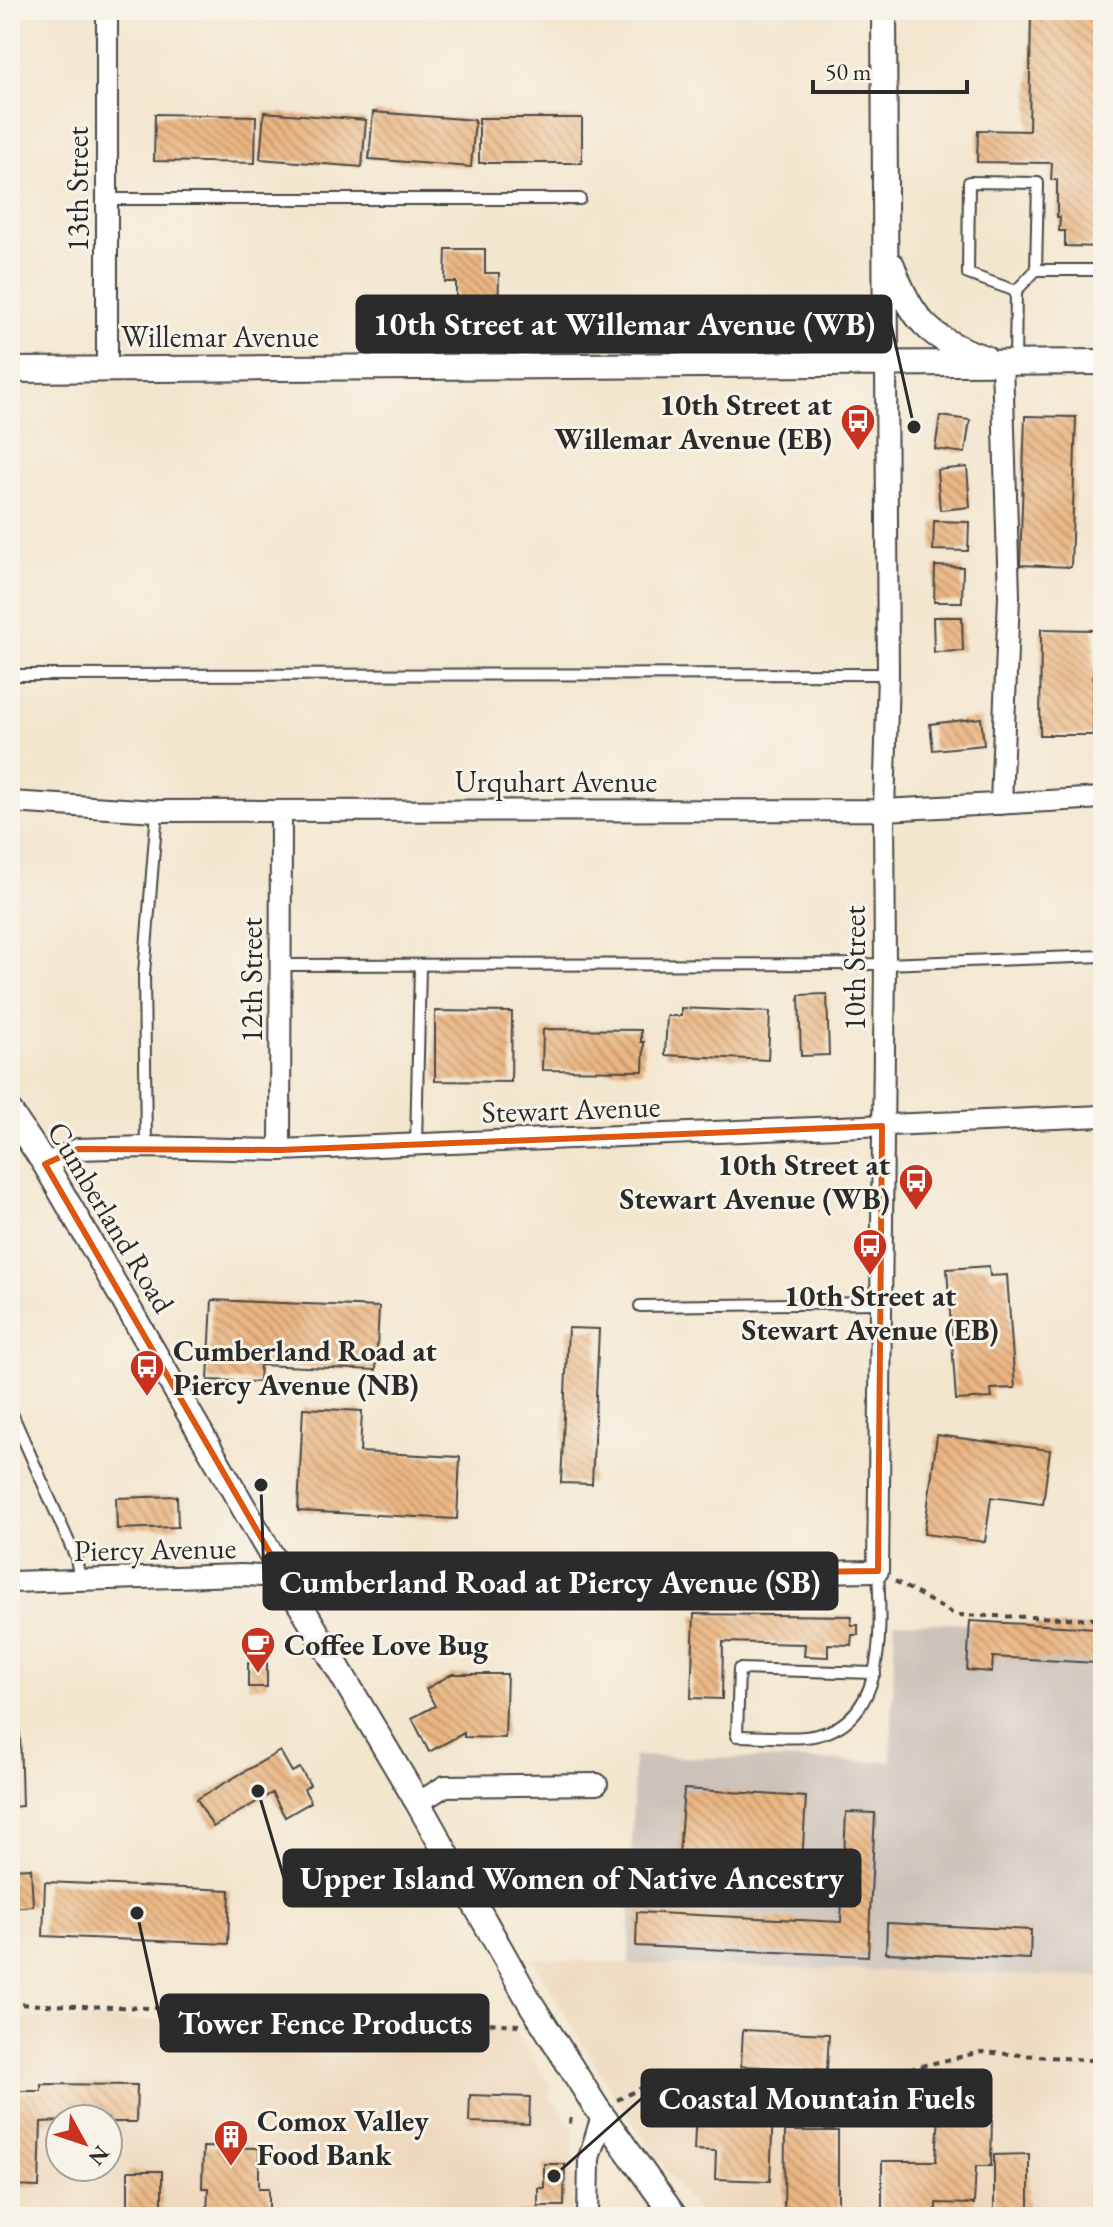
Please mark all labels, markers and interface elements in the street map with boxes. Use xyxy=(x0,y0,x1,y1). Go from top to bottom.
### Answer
scale bar xyxy=(813,44,967,94)
text: 50 m xyxy=(825,56,872,87)
street label: 13th Street xyxy=(58,126,97,252)
callout: 10th Street at Willemar Avenue (WB) xyxy=(357,296,891,352)
text: 10th Street at Willemar Avenue (WB) xyxy=(373,303,875,345)
street label: Willemar Avenue xyxy=(121,317,319,356)
place label: 10th Street at Willemar Avenue (EB) xyxy=(554,385,833,458)
bus stop icon: 10th Street at Willemar Avenue (EB) xyxy=(839,402,877,452)
street label: Urquhart Avenue xyxy=(455,762,657,801)
street label: 10th Street xyxy=(835,905,874,1031)
street label: 12th Street xyxy=(232,917,271,1043)
street label: Stewart Avenue xyxy=(481,1086,661,1132)
street label: Cumberland Road xyxy=(39,1114,184,1321)
place label: 10th Street at Stewart Avenue (WB) xyxy=(620,1145,891,1218)
bus stop icon: 10th Street at Stewart Avenue (WB) xyxy=(897,1162,935,1212)
bus stop icon: 10th Street at Stewart Avenue (EB) xyxy=(851,1227,889,1277)
place label: 10th Street at Stewart Avenue (EB) xyxy=(741,1276,999,1349)
place label: Cumberland Road at Piercy Avenue (NB) xyxy=(173,1331,438,1404)
bus stop icon: Cumberland Road at Piercy Avenue (NB) xyxy=(128,1348,166,1398)
street label: Piercy Avenue xyxy=(73,1528,237,1570)
callout: Cumberland Road at Piercy Avenue (SB) xyxy=(264,1553,837,1609)
text: Cumberland Road at Piercy Avenue (SB) xyxy=(280,1561,820,1603)
cafe icon: Coffee Love Bug xyxy=(239,1625,277,1675)
place label: Coffee Love Bug xyxy=(284,1625,489,1664)
callout: Upper Island Women of Native Ancestry xyxy=(284,1850,860,1906)
text: Upper Island Women of Native Ancestry xyxy=(300,1857,845,1899)
callout: Tower Fence Products xyxy=(161,1995,488,2051)
text: Tower Fence Products xyxy=(178,2002,472,2044)
callout: Coastal Mountain Fuels xyxy=(642,2070,991,2126)
text: Coastal Mountain Fuels xyxy=(659,2077,975,2119)
place label: Comox Valley Food Bank xyxy=(257,2101,429,2174)
north arrow xyxy=(44,2103,124,2183)
building icon: Comox Valley Food Bank xyxy=(212,2118,250,2168)
text: N xyxy=(82,2139,116,2172)

